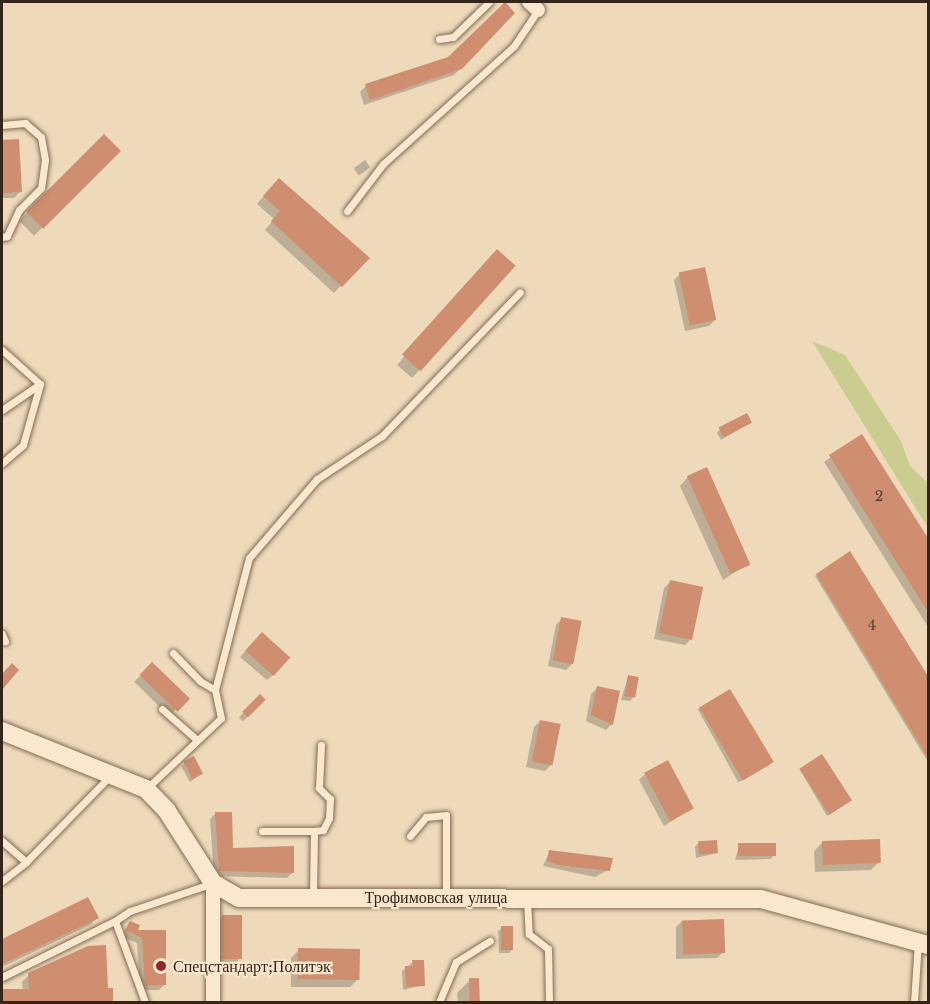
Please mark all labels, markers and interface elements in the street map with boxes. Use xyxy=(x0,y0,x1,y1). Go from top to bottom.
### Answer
house number: 2 xyxy=(875,488,883,504)
house number: 4 xyxy=(868,617,876,633)
street label: Трофимовская улица xyxy=(365,887,507,907)
place label: Спецстандарт;Политэк xyxy=(173,956,331,976)
marker: Спецстандарт;Политэк xyxy=(154,959,168,973)

